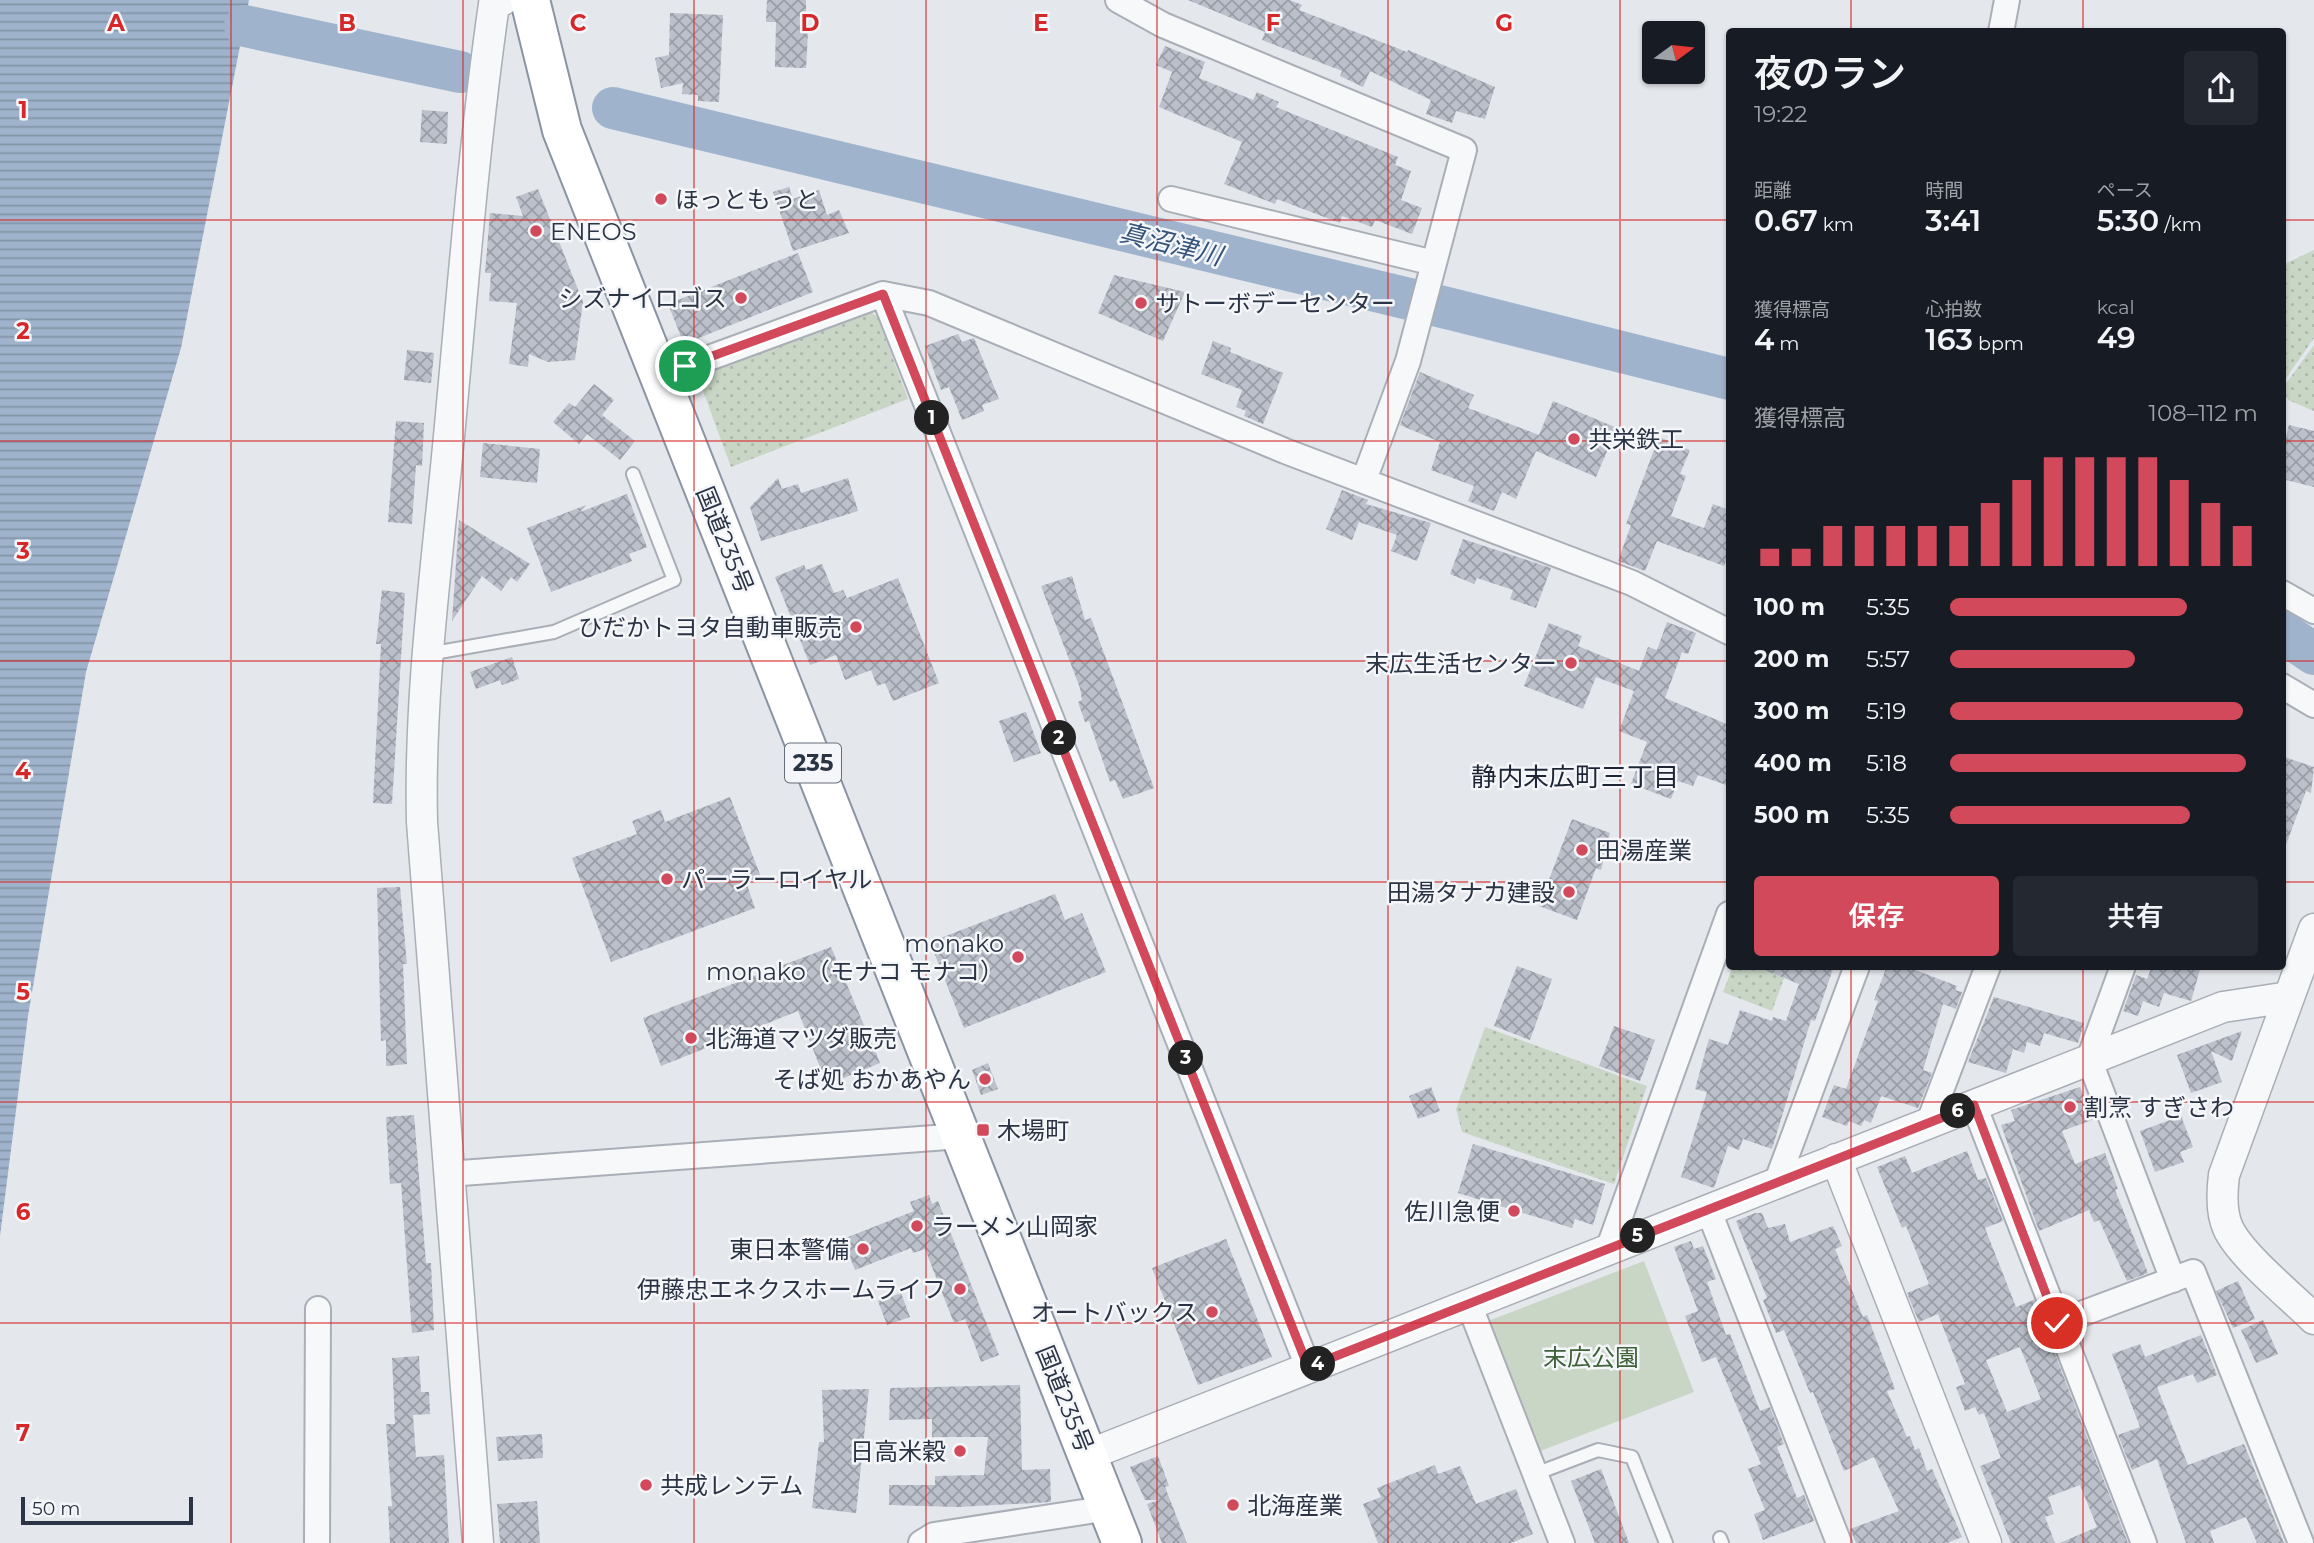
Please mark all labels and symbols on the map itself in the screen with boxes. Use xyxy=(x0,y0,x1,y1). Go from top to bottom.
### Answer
text: A xyxy=(106,9,125,37)
text: B xyxy=(338,9,356,37)
text: C xyxy=(570,9,587,37)
text: D xyxy=(801,9,820,37)
text: E xyxy=(1033,9,1049,37)
text: F xyxy=(1266,9,1281,37)
text: G xyxy=(1495,9,1513,37)
north arrow xyxy=(1642,21,1704,84)
text: 1 xyxy=(18,96,28,124)
place label: ほっともっと xyxy=(675,185,819,214)
marker: ほっともっと xyxy=(653,191,669,207)
water label: 真沼津川 xyxy=(1117,216,1228,273)
place label: ENEOS xyxy=(550,217,636,246)
marker: ENEOS xyxy=(528,223,544,239)
place label: シズナイロゴス xyxy=(559,284,727,313)
place label: サトーボデーセンター xyxy=(1155,289,1395,318)
marker: シズナイロゴス xyxy=(733,290,749,306)
marker: サトーボデーセンター xyxy=(1133,295,1149,311)
text: 2 xyxy=(16,317,30,345)
pin xyxy=(655,336,715,396)
pin: 1 xyxy=(914,400,950,436)
place label: 共栄鉄工 xyxy=(1588,425,1684,454)
marker: 共栄鉄工 xyxy=(1566,431,1582,447)
street label: 国道235号 xyxy=(690,482,760,598)
text: 3 xyxy=(15,537,30,565)
place label: ひだかトヨタ自動車販売 xyxy=(578,613,842,642)
marker: ひだかトヨタ自動車販売 xyxy=(848,619,864,635)
place label: 末広生活センター xyxy=(1365,649,1557,678)
marker: 末広生活センター xyxy=(1563,655,1579,671)
pin: 2 xyxy=(1042,720,1076,756)
road number: 235 xyxy=(785,744,841,782)
text: 4 xyxy=(15,757,31,785)
district label: 静内末広町三丁目 xyxy=(1471,761,1679,793)
place label: 田湯産業 xyxy=(1596,836,1692,865)
marker: 田湯産業 xyxy=(1574,842,1590,858)
place label: パーラーロイヤル xyxy=(681,865,872,894)
marker: パーラーロイヤル xyxy=(659,871,675,887)
place label: 田湯タナカ建設 xyxy=(1387,878,1555,907)
marker: 田湯タナカ建設 xyxy=(1561,884,1577,900)
place label: monako monako（モナコ モナコ） xyxy=(706,929,1004,986)
marker: monako monako（モナコ モナコ） xyxy=(1010,949,1026,965)
text: 5 xyxy=(16,978,30,1006)
place label: 北海道マツダ販売 xyxy=(705,1024,897,1053)
marker: 北海道マツダ販売 xyxy=(683,1030,699,1046)
pin: 3 xyxy=(1168,1040,1204,1076)
place label: そば処 おかあやん xyxy=(773,1065,971,1094)
marker: そば処 おかあやん xyxy=(977,1071,993,1087)
place label: 割烹 すぎさわ xyxy=(2084,1093,2234,1122)
pin: 6 xyxy=(1940,1094,1976,1128)
marker: 割烹 すぎさわ xyxy=(2062,1099,2078,1115)
place label: 木場町 xyxy=(997,1116,1069,1145)
marker: 木場町 xyxy=(975,1122,991,1138)
place label: 佐川急便 xyxy=(1404,1197,1500,1226)
text: 6 xyxy=(16,1198,31,1226)
marker: 佐川急便 xyxy=(1506,1203,1522,1219)
place label: ラーメン山岡家 xyxy=(931,1212,1098,1241)
marker: ラーメン山岡家 xyxy=(909,1218,925,1234)
pin: 5 xyxy=(1620,1218,1656,1254)
place label: 東日本警備 xyxy=(729,1235,849,1264)
marker: 東日本警備 xyxy=(855,1241,871,1257)
place label: 伊藤忠エネクスホームライフ xyxy=(637,1275,946,1304)
marker: 伊藤忠エネクスホームライフ xyxy=(952,1281,968,1297)
pin xyxy=(2027,1293,2087,1353)
place label: オートバックス xyxy=(1031,1298,1198,1327)
marker: オートバックス xyxy=(1204,1304,1220,1320)
street label: 国道235号 xyxy=(1030,1341,1100,1457)
park label: 末広公園 xyxy=(1543,1343,1639,1372)
pin: 4 xyxy=(1300,1346,1336,1382)
text: 7 xyxy=(16,1419,30,1447)
place label: 日高米穀 xyxy=(850,1437,946,1466)
marker: 日高米穀 xyxy=(952,1443,968,1459)
place label: 共成レンテム xyxy=(660,1471,803,1500)
marker: 共成レンテム xyxy=(638,1477,654,1493)
place label: 北海産業 xyxy=(1247,1491,1343,1520)
scale bar xyxy=(21,1494,192,1526)
marker: 北海産業 xyxy=(1225,1497,1241,1513)

